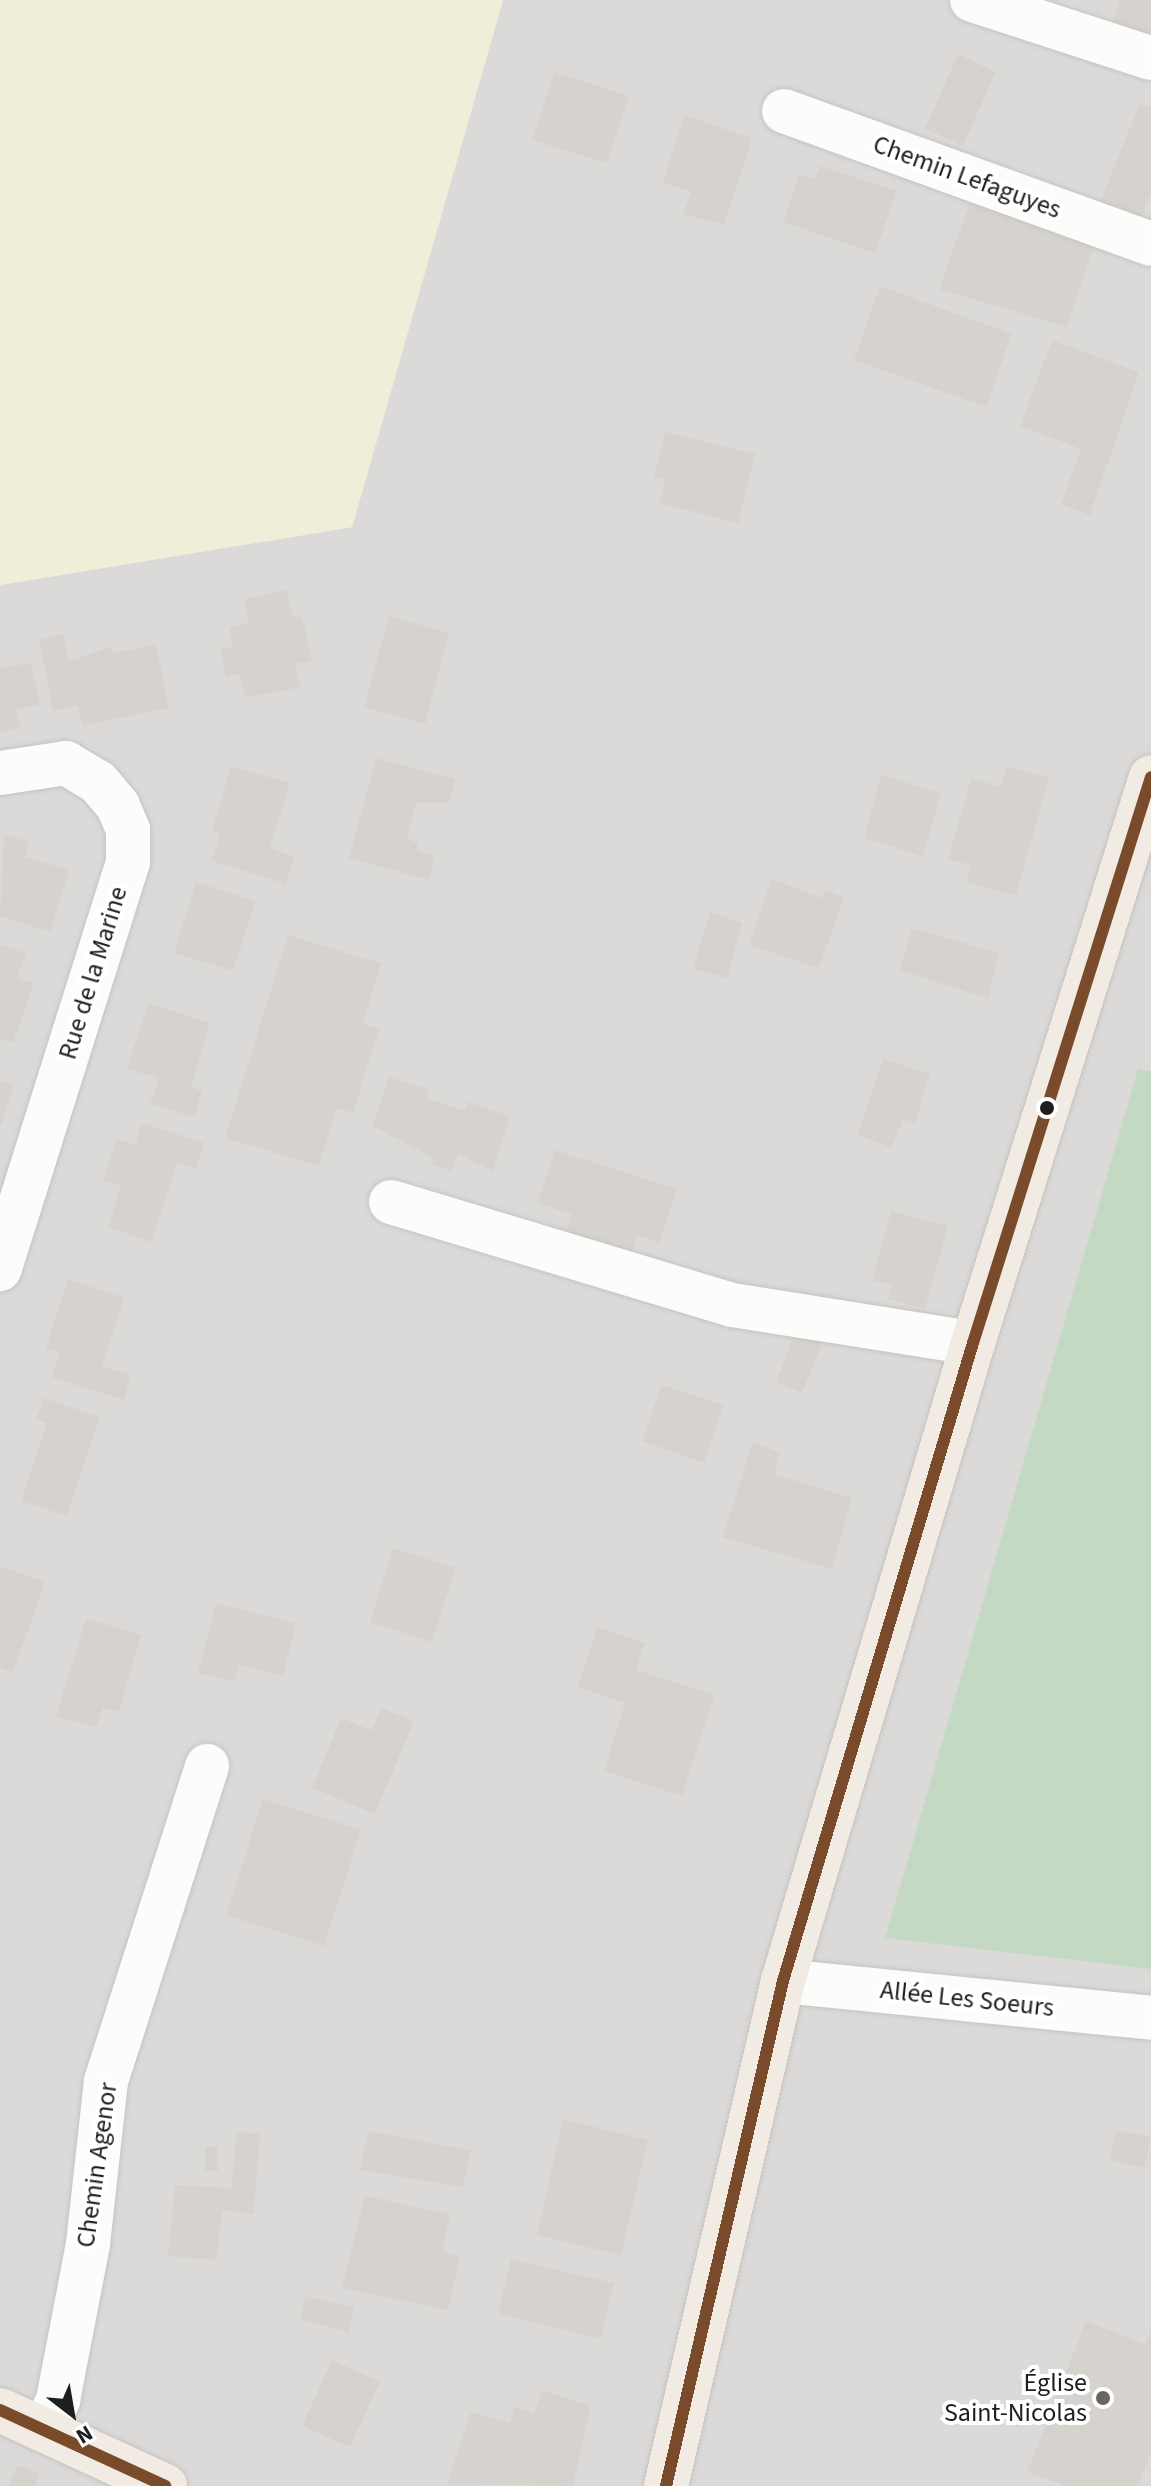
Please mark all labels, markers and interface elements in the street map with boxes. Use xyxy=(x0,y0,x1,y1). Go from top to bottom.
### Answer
street label: Chemin Lefaguyes xyxy=(869,129,1065,225)
street label: Rue de la Marine xyxy=(52,883,134,1063)
unlabelled marker xyxy=(1039,1100,1055,1116)
street label: Allée Les Soeurs xyxy=(879,1974,1055,2024)
street label: Chemin Agenor xyxy=(70,2080,124,2250)
place label: Église Saint-Nicolas xyxy=(944,2367,1087,2428)
north arrow xyxy=(32,2374,112,2454)
marker: Église Saint-Nicolas xyxy=(1094,2389,1112,2407)
text: N xyxy=(70,2417,99,2452)

